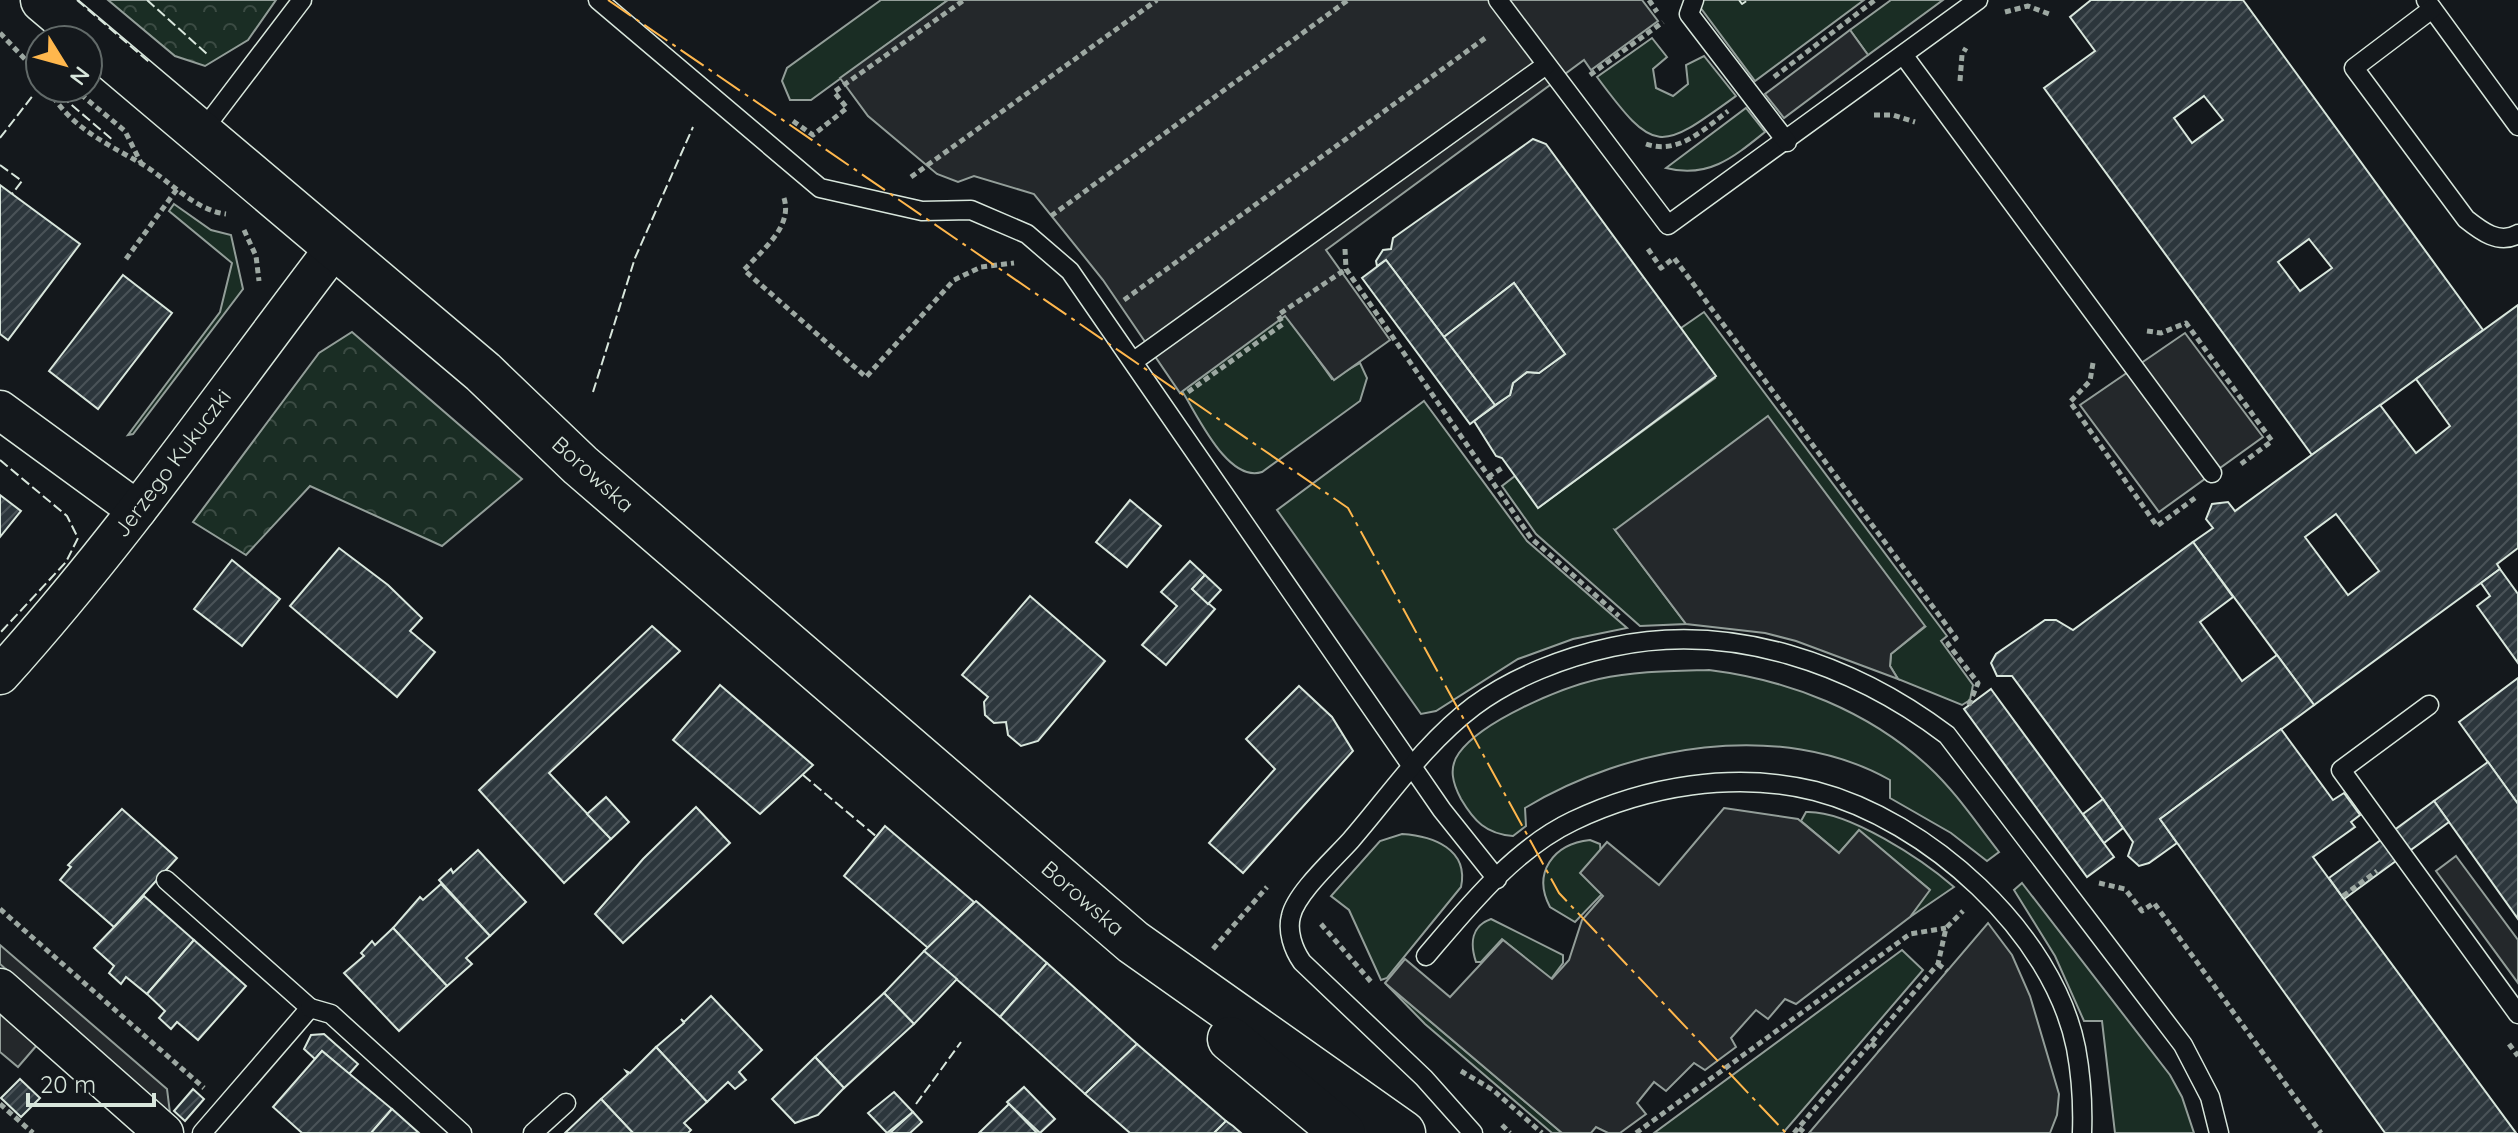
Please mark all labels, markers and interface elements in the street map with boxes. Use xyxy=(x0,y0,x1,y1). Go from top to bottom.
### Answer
north arrow xyxy=(24,24,104,104)
text: N xyxy=(64,61,96,91)
street label: Jerzego Kukuczki xyxy=(107,383,237,543)
street label: Borowska xyxy=(546,430,640,518)
street label: Borowska xyxy=(1036,854,1130,942)
scale bar xyxy=(28,1057,154,1107)
text: 20 m xyxy=(40,1069,96,1099)

